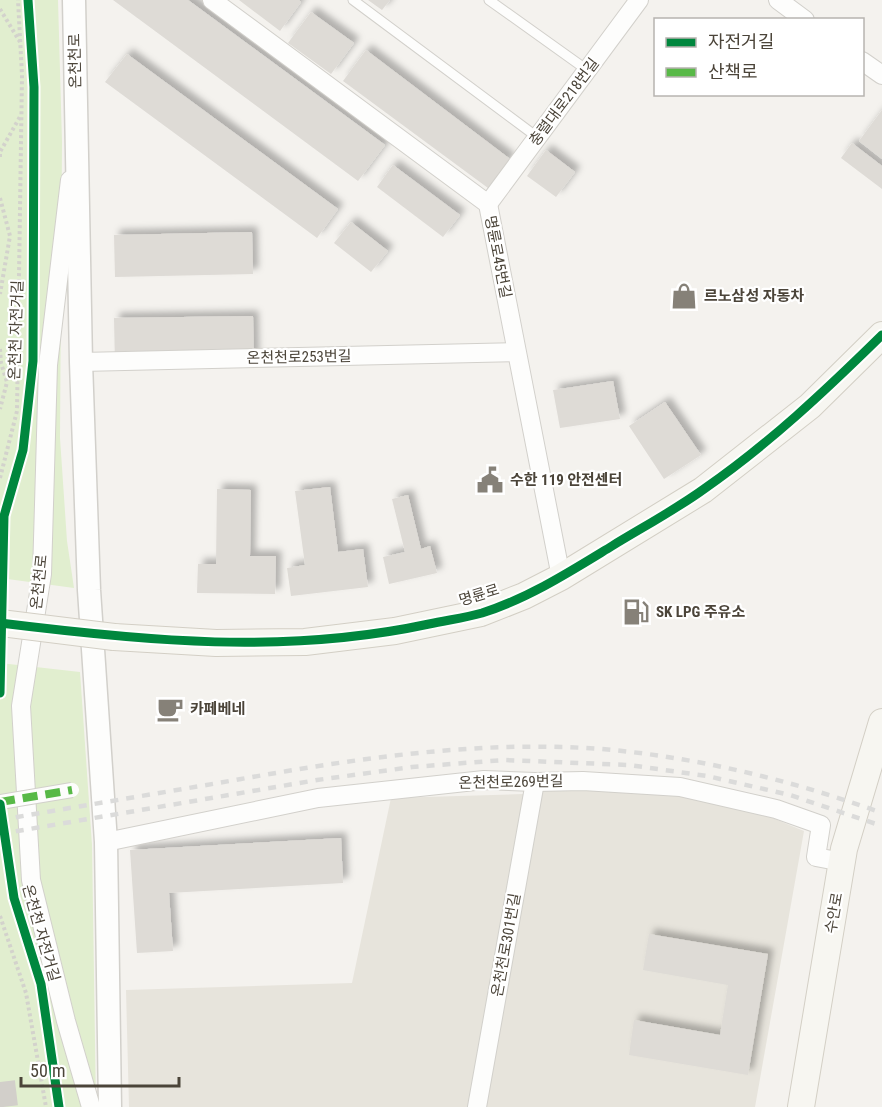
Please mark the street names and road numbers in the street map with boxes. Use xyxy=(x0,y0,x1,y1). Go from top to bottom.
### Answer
street label: 온천천로 xyxy=(66,33,84,89)
street label: 충렬대로218번길 xyxy=(525,55,603,149)
street label: 명륜로45번길 xyxy=(481,214,515,300)
street label: 온천천 자전거길 xyxy=(5,280,27,380)
street label: 온천천로253번길 xyxy=(246,347,352,367)
street label: 온천천로 xyxy=(27,554,51,610)
street label: 명륜로 xyxy=(457,580,501,610)
street label: 온천천로269번길 xyxy=(458,772,564,792)
street label: 온천천 자전거길 xyxy=(19,882,63,984)
street label: 수안로 xyxy=(822,891,846,935)
street label: 온천천로301번길 xyxy=(488,892,524,998)

